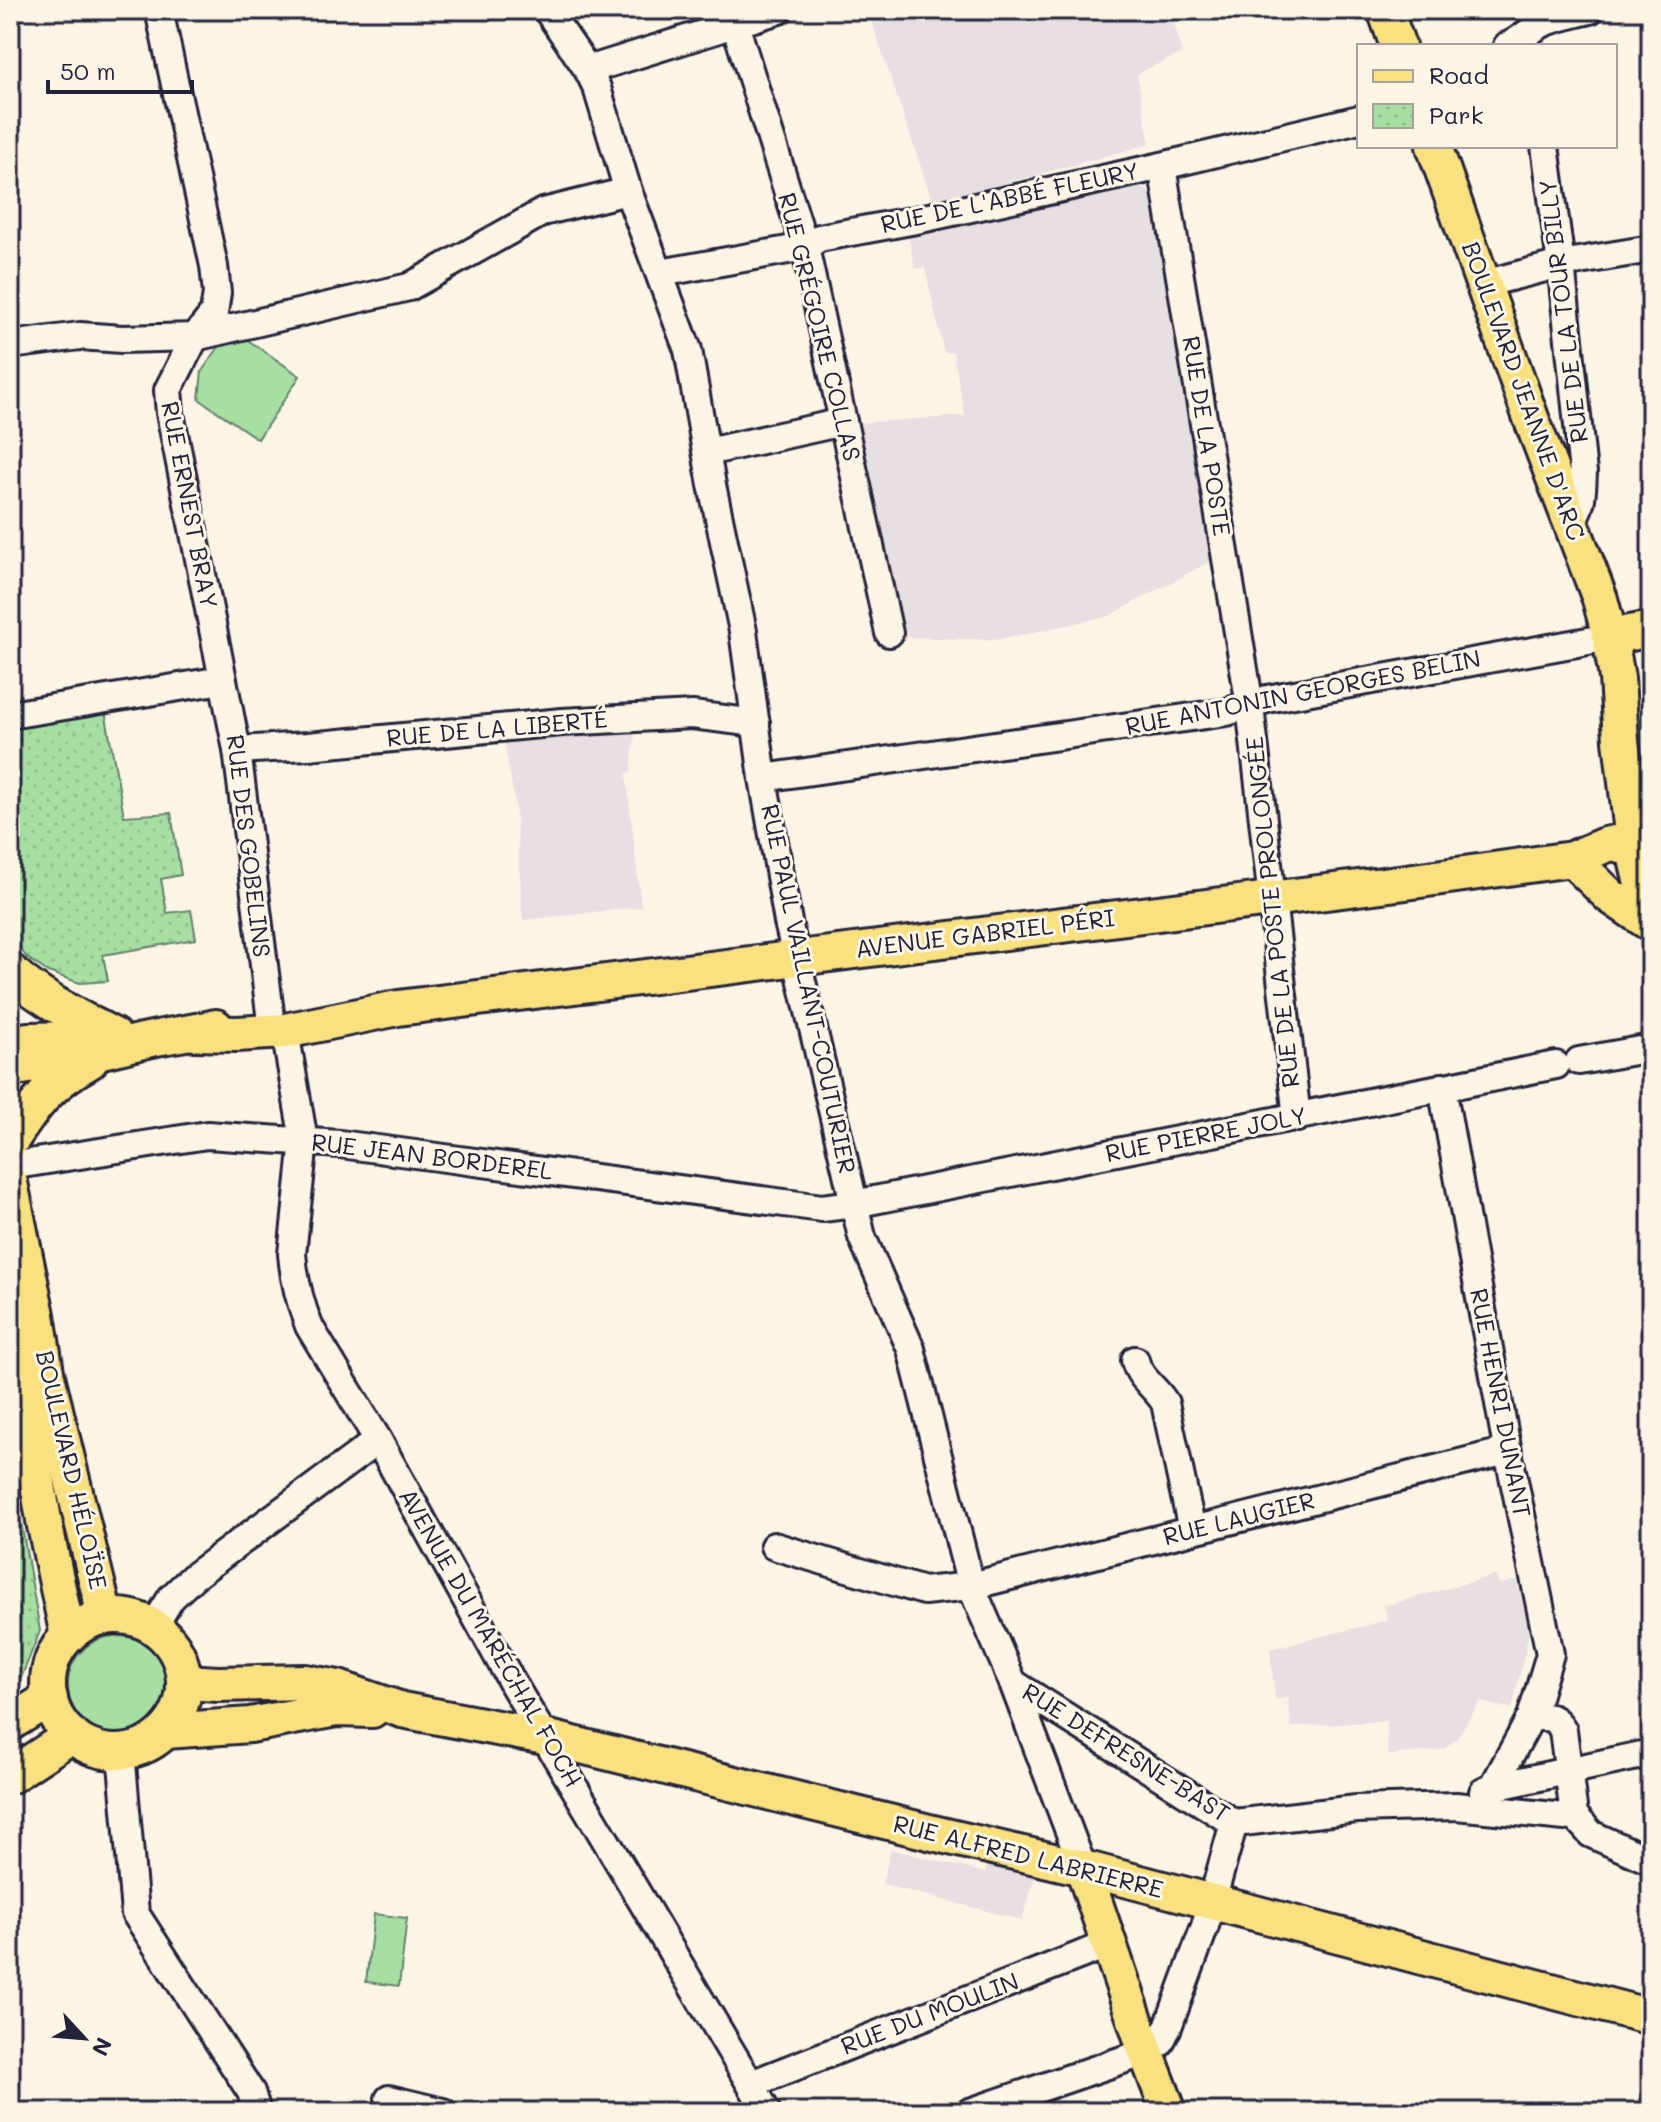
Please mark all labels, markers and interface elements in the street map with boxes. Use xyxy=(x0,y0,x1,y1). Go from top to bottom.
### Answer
scale bar xyxy=(48,44,192,94)
legend xyxy=(1357,44,1617,148)
text: 50 m xyxy=(60,55,116,86)
text: Road xyxy=(1429,59,1489,90)
text: Park xyxy=(1429,99,1483,130)
street label: RUE DE L'ABBÉ FLEURY xyxy=(878,154,1142,239)
street label: RUE DE LA TOUR BILLY xyxy=(1531,178,1594,445)
street label: RUE GRÉGOIRE COLLAS xyxy=(772,189,869,464)
street label: BOULEVARD JEANNE D'ARC xyxy=(1456,237,1593,544)
street label: RUE DE LA POSTE xyxy=(1176,334,1239,538)
street label: RUE ERNEST BRAY xyxy=(155,398,226,611)
street label: RUE ANTONIN GEORGES BELIN xyxy=(1122,642,1483,741)
street label: RUE DE LA LIBERTÉ xyxy=(385,702,609,753)
street label: RUE DES GOBELINS xyxy=(220,733,279,959)
street label: RUE DE LA POSTE PROLONGÉE xyxy=(1238,735,1305,1089)
street label: RUE PAUL VAILLANT-COUTURIER xyxy=(755,801,864,1176)
street label: AVENUE GABRIEL PÉRI xyxy=(853,901,1116,964)
street label: RUE PIERRE JOLY xyxy=(1102,1099,1309,1168)
street label: RUE JEAN BORDEREL xyxy=(310,1125,555,1186)
street label: RUE HENRI DUNANT xyxy=(1464,1285,1539,1520)
street label: BOULEVARD HÉLOÏSE xyxy=(30,1347,115,1592)
street label: AVENUE DU MARÉCHAL FOCH xyxy=(393,1482,590,1792)
street label: RUE LAUGIER xyxy=(1159,1484,1318,1551)
street label: RUE DEFRESNE-BAST xyxy=(1017,1675,1236,1828)
street label: RUE ALFRED LABRIERRE xyxy=(890,1807,1167,1904)
street label: RUE DU MOULIN xyxy=(836,1964,1023,2061)
north arrow xyxy=(44,1998,124,2078)
text: N xyxy=(86,2033,119,2061)

